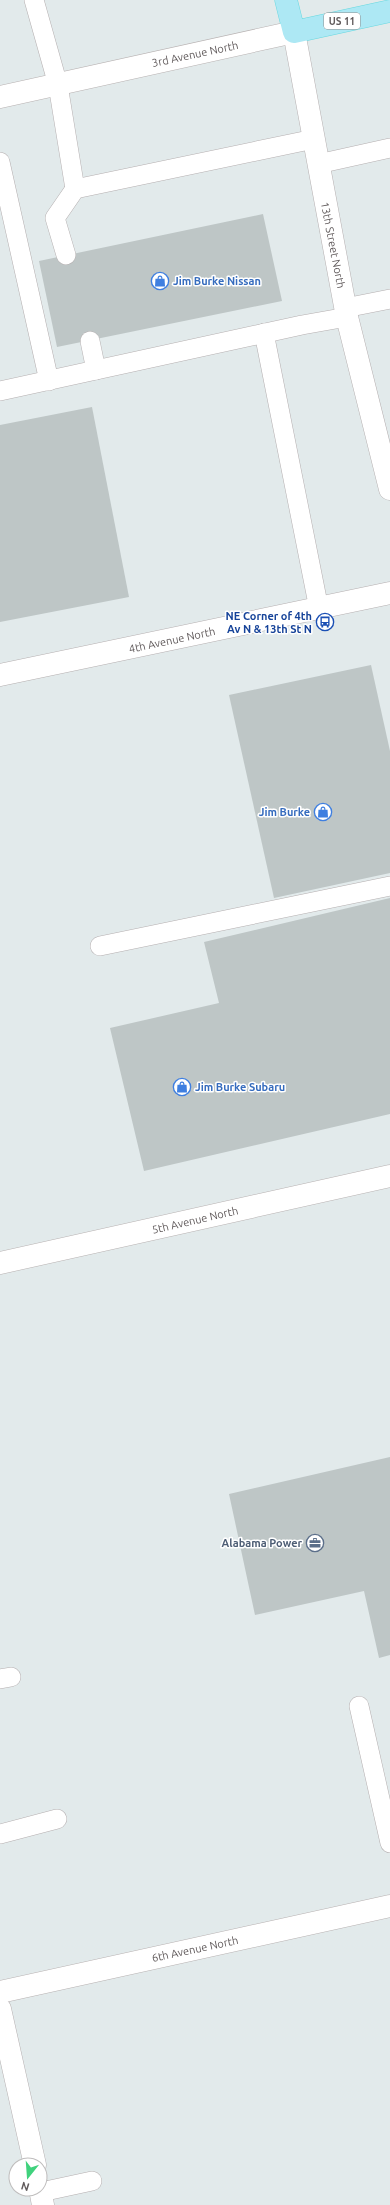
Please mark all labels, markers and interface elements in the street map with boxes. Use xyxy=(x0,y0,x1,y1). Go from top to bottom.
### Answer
road number: US 11 xyxy=(324,13,360,29)
street label: 3rd Avenue North xyxy=(151,39,239,69)
street label: 13th Street North xyxy=(319,201,347,289)
shop icon: Jim Burke Nissan xyxy=(150,271,170,291)
place label: Jim Burke Nissan xyxy=(173,275,261,287)
place label: NE Corner of 4th Av N & 13th St N xyxy=(226,610,312,635)
bus stop icon: NE Corner of 4th Av N & 13th St N xyxy=(315,612,335,632)
street label: 4th Avenue North xyxy=(128,625,216,655)
shop icon: Jim Burke xyxy=(313,802,333,822)
place label: Jim Burke xyxy=(259,806,310,818)
shop icon: Jim Burke Subaru xyxy=(172,1077,192,1097)
place label: Jim Burke Subaru xyxy=(195,1081,285,1093)
street label: 5th Avenue North xyxy=(151,1204,239,1236)
office icon: Alabama Power xyxy=(305,1533,325,1553)
place label: Alabama Power xyxy=(222,1537,302,1549)
street label: 6th Avenue North xyxy=(151,1934,239,1964)
north arrow xyxy=(8,2157,48,2197)
text: N xyxy=(19,2180,31,2194)

